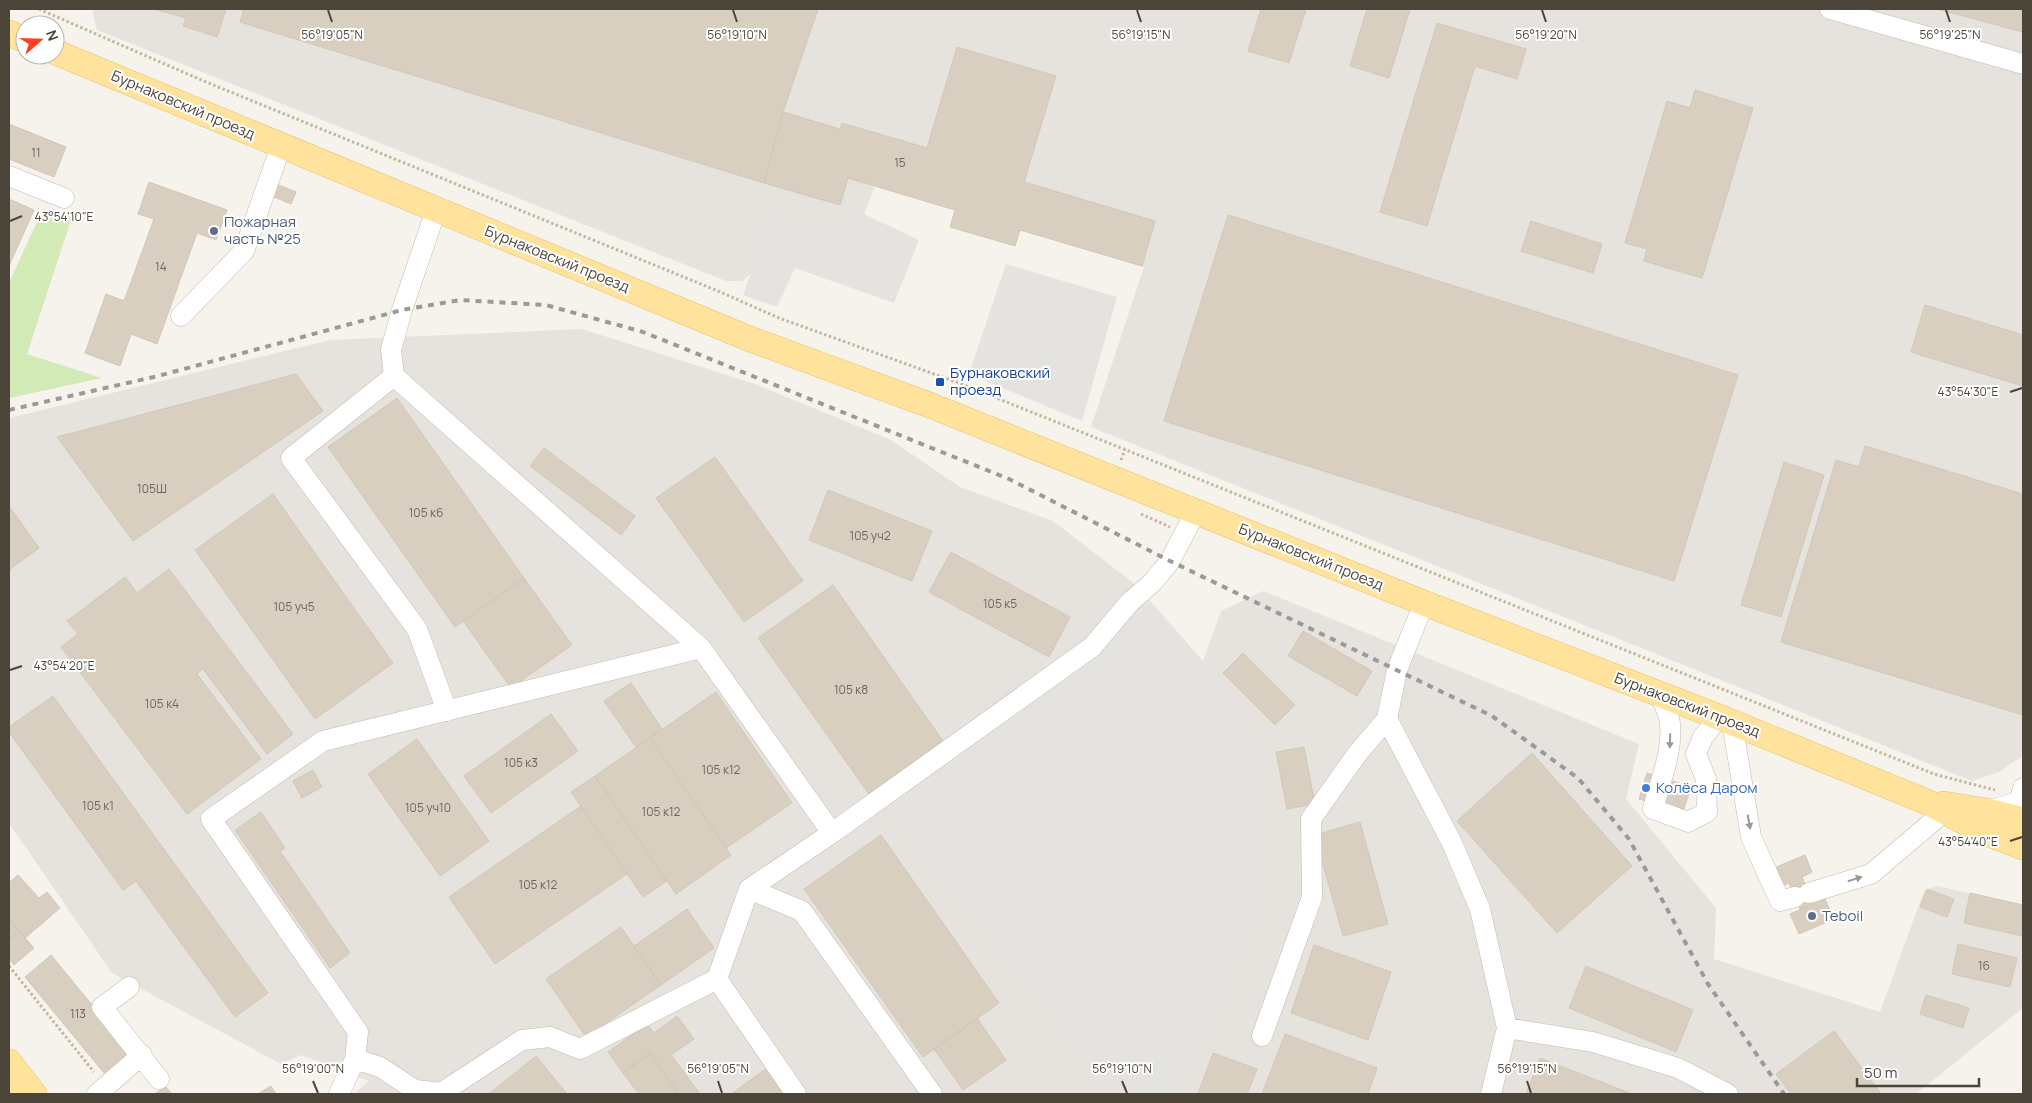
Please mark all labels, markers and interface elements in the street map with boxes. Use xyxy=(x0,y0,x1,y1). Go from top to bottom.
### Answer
north arrow xyxy=(15,15,65,65)
text: 56°19'05"N xyxy=(301,26,363,43)
text: 56°19'10"N xyxy=(707,26,767,43)
text: 56°19'15"N xyxy=(1112,26,1171,43)
text: 56°19'20"N xyxy=(1515,26,1577,43)
text: 56°19'25"N xyxy=(1919,26,1981,43)
text: N xyxy=(42,27,63,43)
street label: Бурнаковский проезд xyxy=(108,65,258,144)
house number: 11 xyxy=(31,144,41,161)
house number: 15 xyxy=(894,154,906,171)
text: 43°54'10"E xyxy=(35,208,94,225)
place label: Пожарная часть №25 xyxy=(224,211,301,249)
street label: Бурнаковский проезд xyxy=(482,220,633,297)
marker: Пожарная часть №25 xyxy=(208,225,220,237)
house number: 14 xyxy=(155,258,167,275)
place label: Бурнаковский проезд xyxy=(950,362,1050,400)
marker: Бурнаковский проезд xyxy=(934,376,946,388)
text: 43°54'30"E xyxy=(1938,383,1999,400)
house number: 105Ш xyxy=(137,480,167,497)
house number: 105 к6 xyxy=(409,504,443,521)
street label: Бурнаковский проезд xyxy=(1236,518,1387,595)
house number: 105 уч2 xyxy=(849,527,891,544)
house number: 105 к5 xyxy=(983,595,1017,612)
house number: 105 уч5 xyxy=(273,598,315,615)
text: 43°54'20"E xyxy=(33,657,95,674)
street label: Бурнаковский проезд xyxy=(1611,667,1763,742)
house number: 105 к8 xyxy=(834,681,868,698)
house number: 105 к4 xyxy=(145,695,179,712)
one-way arrow xyxy=(1665,733,1673,749)
house number: 105 к3 xyxy=(504,754,538,771)
house number: 105 к12 xyxy=(702,761,741,778)
place label: Колёса Даром xyxy=(1656,777,1758,798)
marker: Колёса Даром xyxy=(1640,782,1652,794)
house number: 105 к1 xyxy=(82,797,114,814)
house number: 105 уч10 xyxy=(405,799,451,816)
house number: 105 к12 xyxy=(642,803,681,820)
one-way arrow xyxy=(1745,814,1753,830)
text: 43°54'40"E xyxy=(1938,833,1998,850)
one-way arrow xyxy=(1848,874,1863,882)
house number: 105 к12 xyxy=(519,876,558,893)
place label: Teboil xyxy=(1822,905,1863,926)
marker: Teboil xyxy=(1806,910,1818,922)
house number: 16 xyxy=(1978,957,1990,974)
house number: 113 xyxy=(70,1005,86,1022)
scale bar xyxy=(1857,1056,1980,1088)
text: 56°19'00"N xyxy=(282,1060,344,1077)
text: 56°19'05"N xyxy=(687,1060,749,1077)
text: 56°19'10"N xyxy=(1092,1060,1152,1077)
text: 56°19'15"N xyxy=(1498,1060,1557,1077)
text: 50 m xyxy=(1864,1062,1898,1083)

